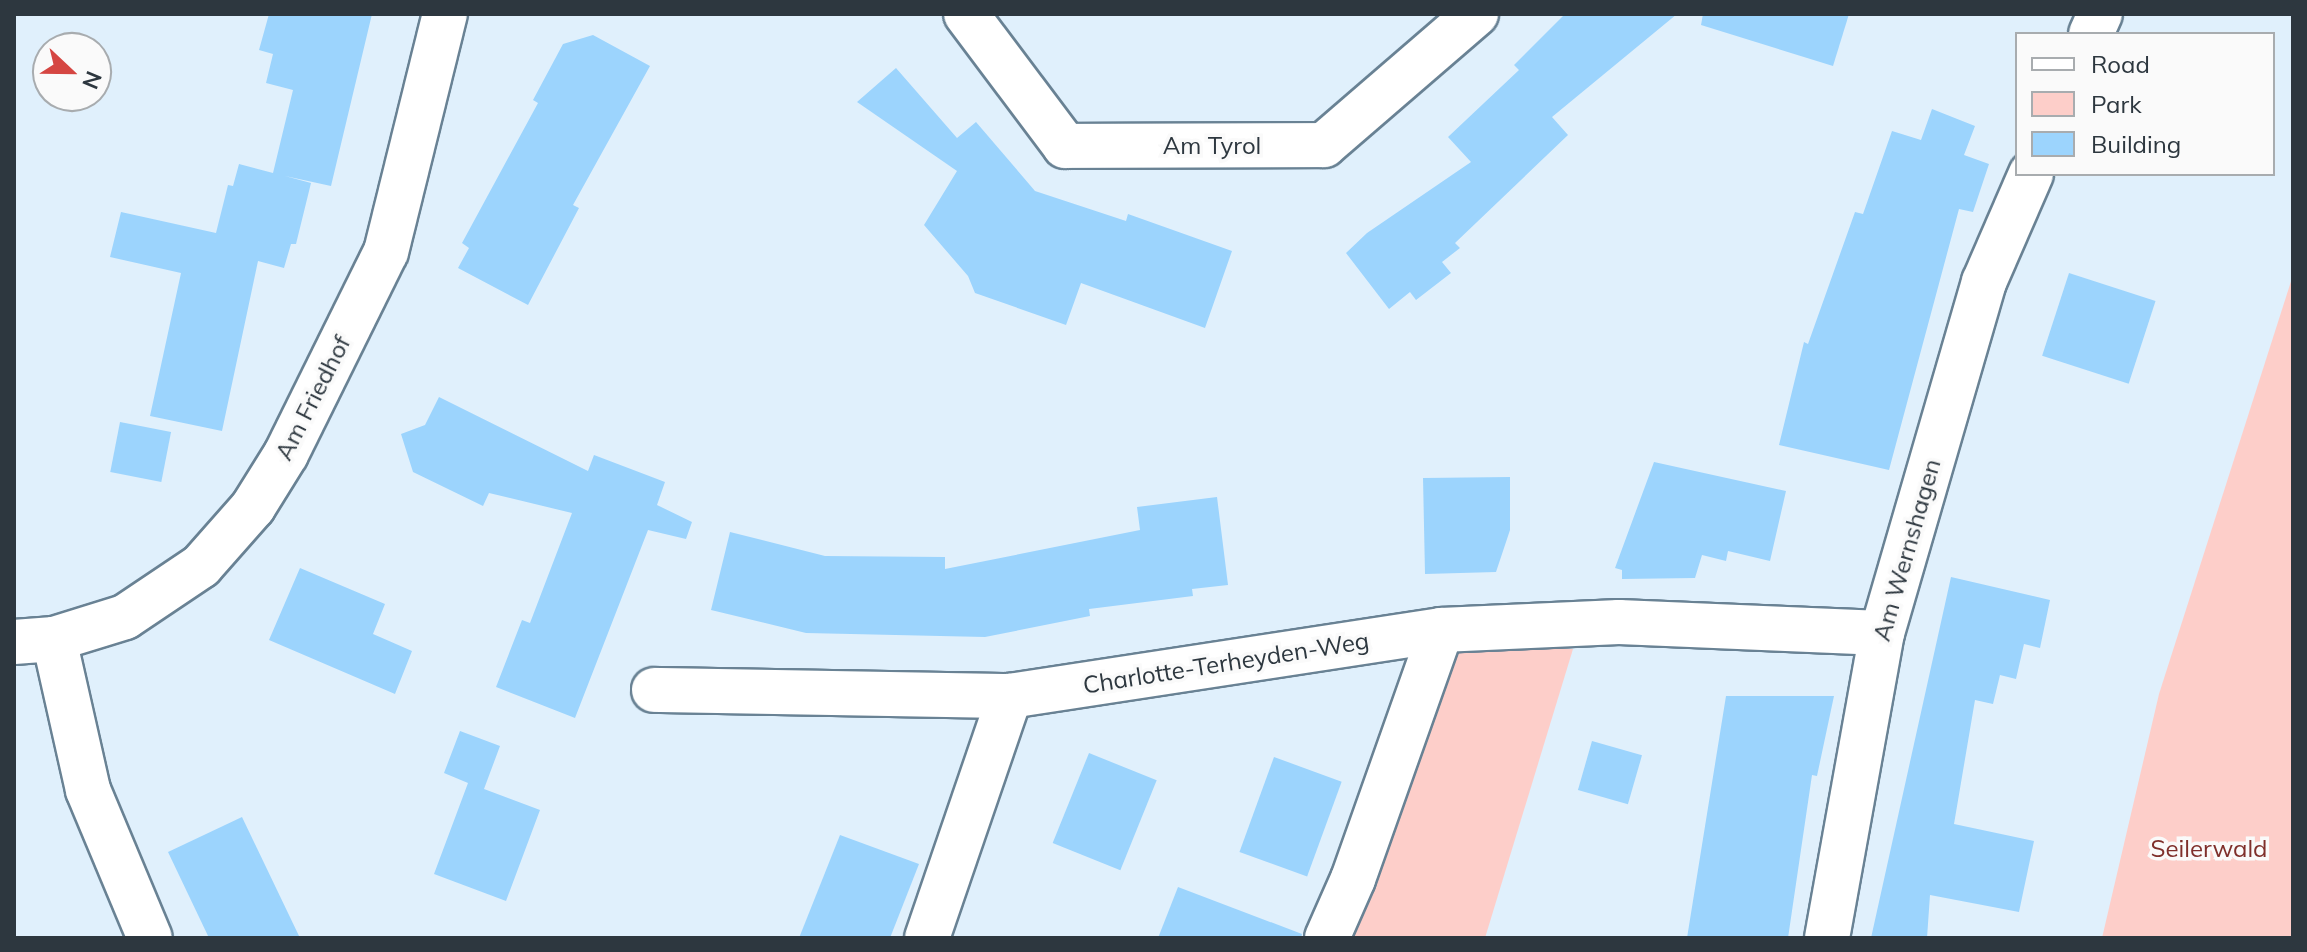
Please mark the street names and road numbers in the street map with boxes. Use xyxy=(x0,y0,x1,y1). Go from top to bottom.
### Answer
street label: Am Tyrol xyxy=(1163,132,1261,160)
street label: Am Friedhof xyxy=(269,331,357,465)
street label: Am Wernshagen xyxy=(1867,456,1947,644)
street label: Charlotte-Terheyden-Weg xyxy=(1081,626,1371,700)

